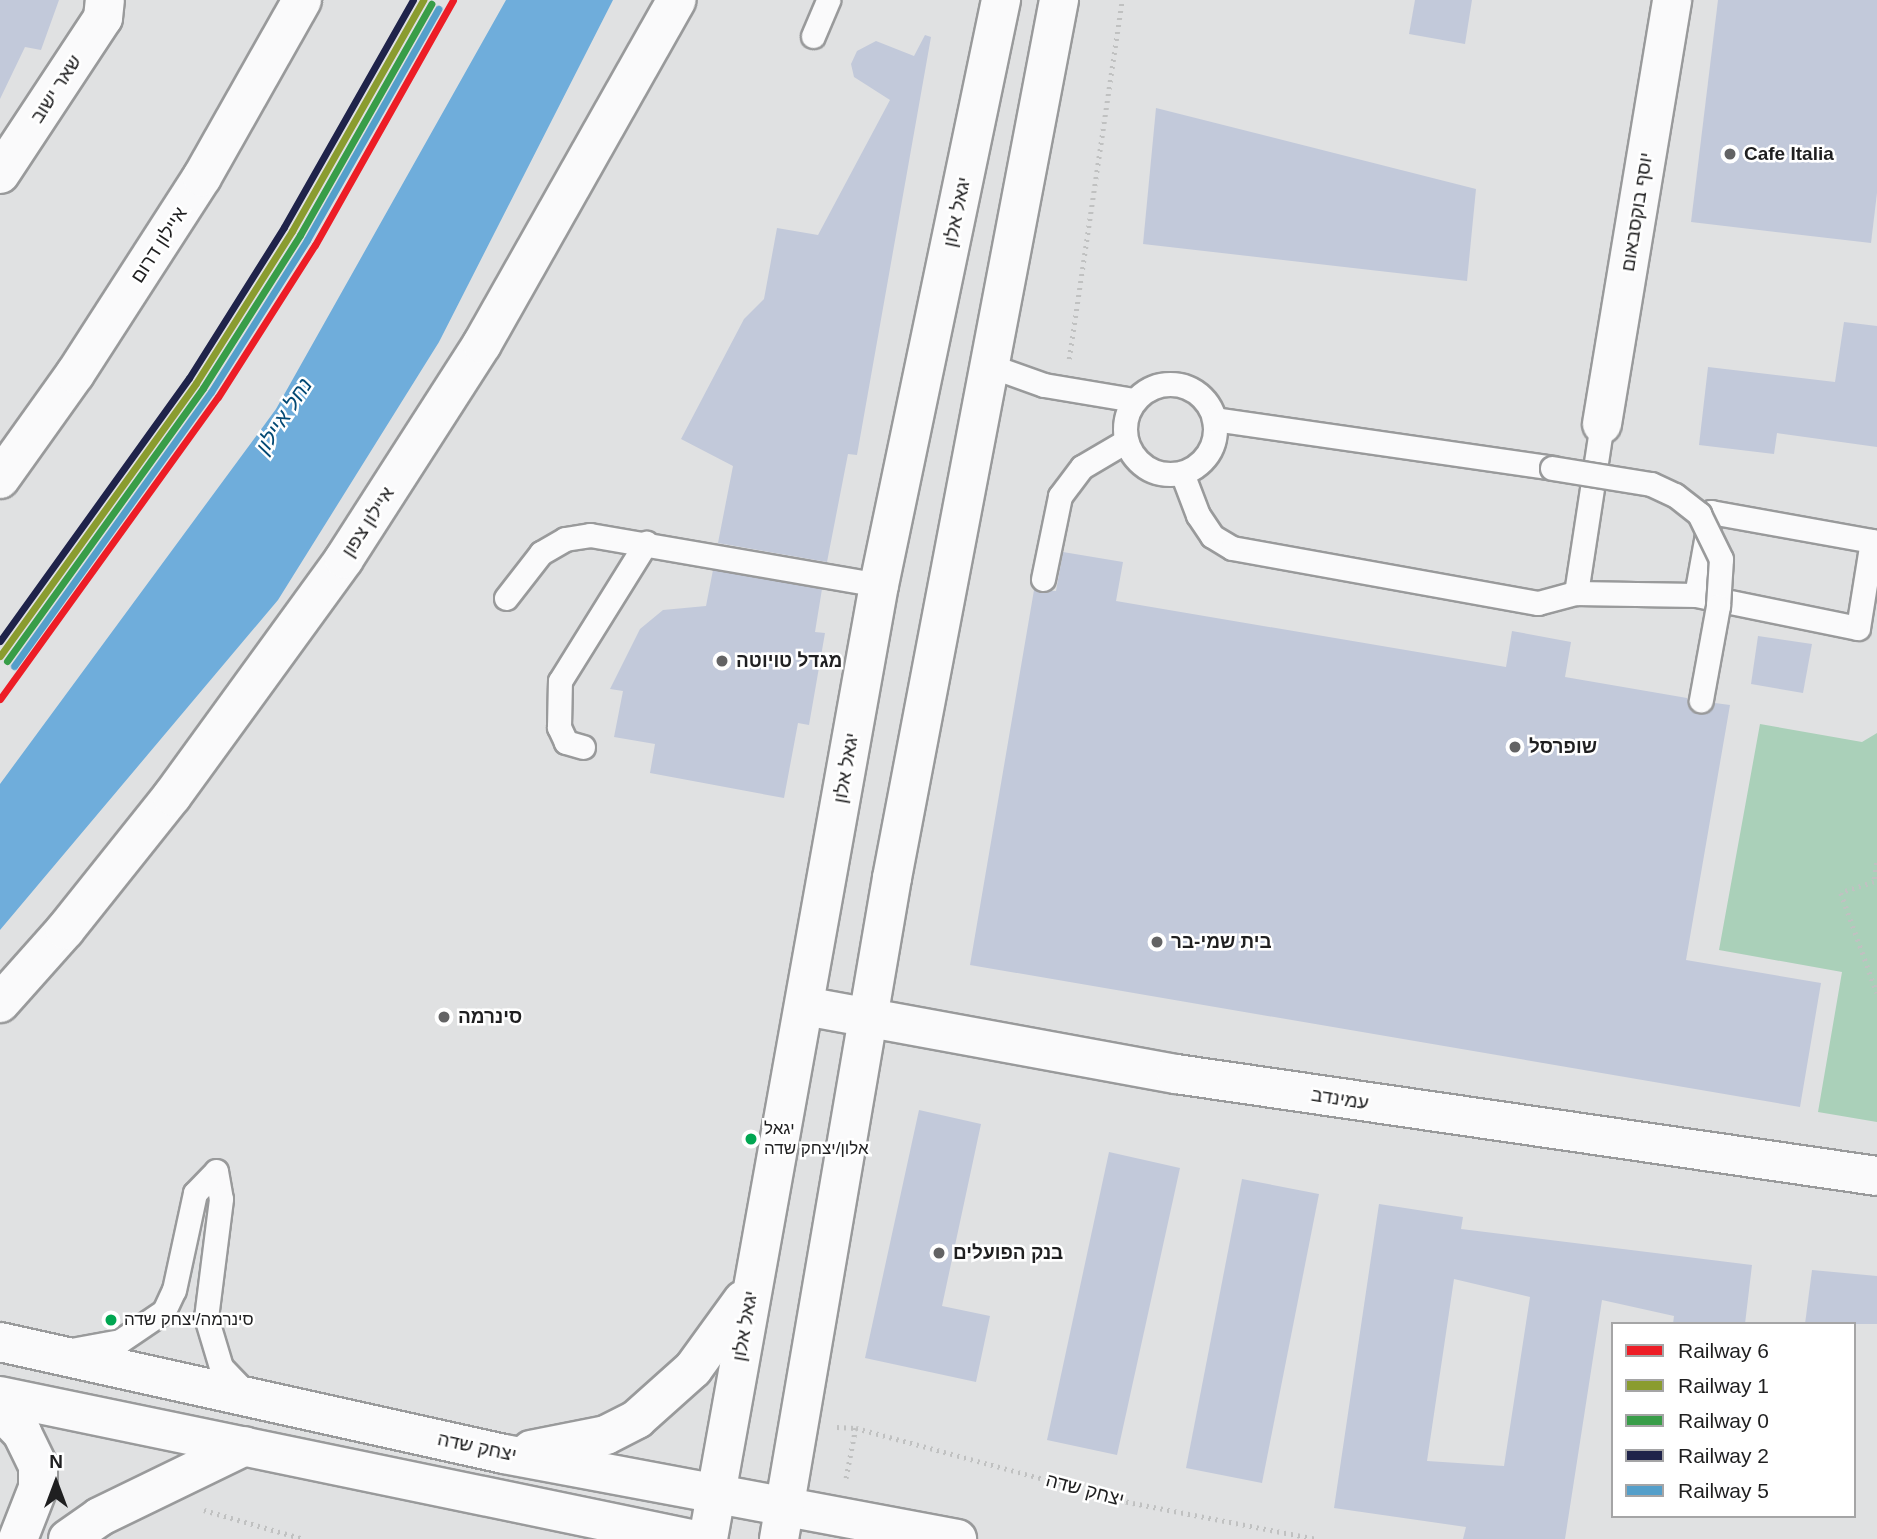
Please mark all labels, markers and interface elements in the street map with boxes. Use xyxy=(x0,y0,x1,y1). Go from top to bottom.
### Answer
street label: שאר ישוב xyxy=(26,51,86,127)
place label: Cafe Italia xyxy=(1744,143,1834,165)
marker: Cafe Italia xyxy=(1722,146,1738,162)
street label: יוסף בוקסבאום xyxy=(1616,151,1658,273)
street label: יגאל אלון xyxy=(938,175,976,249)
street label: איילון דרום xyxy=(126,203,192,287)
water label: נחל איילון xyxy=(250,373,318,459)
street label: איילון צפון xyxy=(337,483,399,561)
place label: מגדל טויוטה xyxy=(736,650,842,672)
marker: מגדל טויוטה xyxy=(714,653,730,669)
street label: יגאל אלון xyxy=(829,731,863,805)
place label: שופרסל xyxy=(1529,736,1597,758)
marker: שופרסל xyxy=(1507,739,1523,755)
place label: בית שמי-בר xyxy=(1171,931,1272,953)
marker: בית שמי-בר xyxy=(1149,934,1165,950)
place label: סינרמה xyxy=(458,1006,522,1028)
marker: סינרמה xyxy=(436,1009,452,1025)
street label: עמינדב xyxy=(1310,1083,1370,1115)
place label: יגאל אלון/יצחק שדה xyxy=(764,1119,869,1159)
marker: יגאל אלון/יצחק שדה xyxy=(744,1132,758,1146)
place label: בנק הפועלים xyxy=(953,1242,1063,1264)
marker: בנק הפועלים xyxy=(931,1245,947,1261)
street label: יגאל אלון xyxy=(728,1289,762,1363)
place label: סינרמה/יצחק שדה xyxy=(124,1310,254,1330)
marker: סינרמה/יצחק שדה xyxy=(104,1313,118,1327)
legend xyxy=(1611,1322,1856,1518)
text: Railway 6 xyxy=(1678,1339,1769,1362)
text: Railway 1 xyxy=(1678,1374,1769,1397)
text: Railway 0 xyxy=(1678,1409,1769,1432)
street label: יצחק שדה xyxy=(435,1428,519,1466)
text: Railway 2 xyxy=(1678,1444,1769,1467)
north arrow xyxy=(21,1448,91,1518)
text: N xyxy=(49,1451,63,1472)
street label: יצחק שדה xyxy=(1043,1469,1127,1511)
text: Railway 5 xyxy=(1678,1479,1769,1502)

